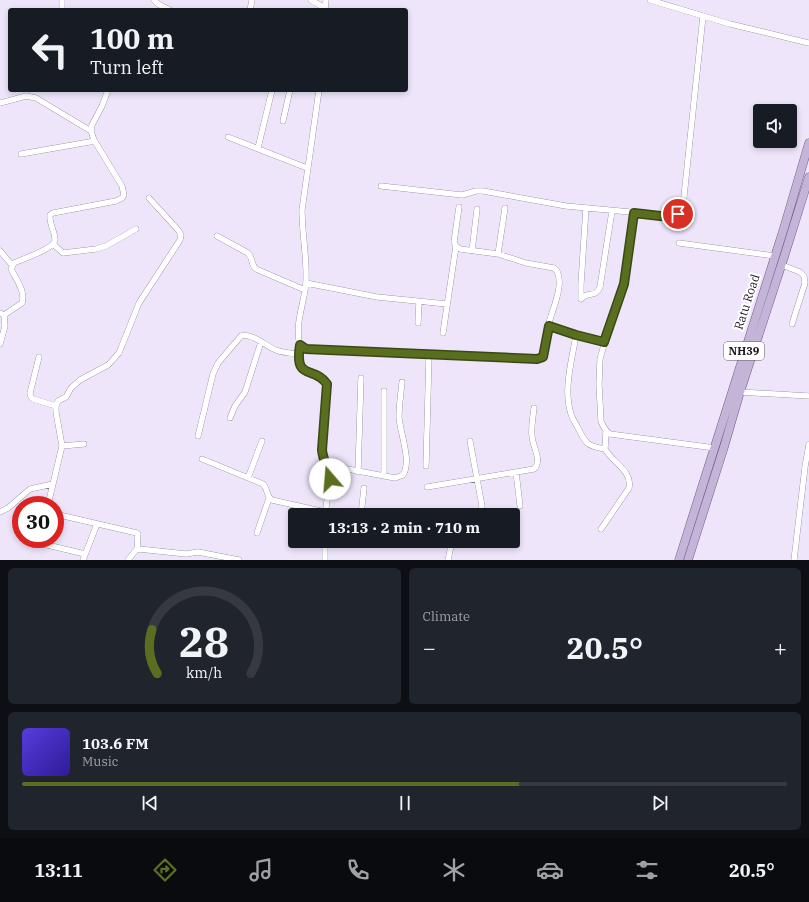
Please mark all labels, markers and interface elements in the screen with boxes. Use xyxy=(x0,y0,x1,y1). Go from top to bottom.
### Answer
text: 100 m xyxy=(90,20,174,57)
icon: left xyxy=(24,24,76,76)
text: Turn left xyxy=(90,56,164,79)
map controls xyxy=(753,104,797,148)
button: sound xyxy=(753,104,797,148)
pin xyxy=(661,197,695,231)
icon: arrive xyxy=(667,203,689,225)
street label: Ratu Road xyxy=(730,272,763,332)
road number: NH39 xyxy=(724,342,764,360)
position arrow xyxy=(309,458,351,500)
speed limit sign: 30 xyxy=(12,496,64,548)
text: 13:13 · 2 min · 710 m xyxy=(328,518,480,537)
text: Climate xyxy=(423,608,470,625)
text: 28 xyxy=(179,614,229,668)
text: 20.5° xyxy=(566,628,643,667)
text: − xyxy=(423,633,436,662)
text: + xyxy=(774,633,787,662)
text: km/h xyxy=(186,663,222,682)
text: 103.6 FM xyxy=(82,734,149,753)
text: Music xyxy=(82,753,119,770)
icon: previous xyxy=(139,792,161,814)
icon: pause xyxy=(394,792,416,814)
icon: next xyxy=(649,792,671,814)
icon: directions xyxy=(151,856,179,884)
icon: music xyxy=(247,856,275,884)
icon: phone xyxy=(344,856,372,884)
icon: climate xyxy=(440,856,468,884)
icon: car xyxy=(536,856,564,884)
icon: filters xyxy=(633,856,661,884)
text: 13:11 xyxy=(34,859,83,882)
text: 20.5° xyxy=(729,859,775,882)

